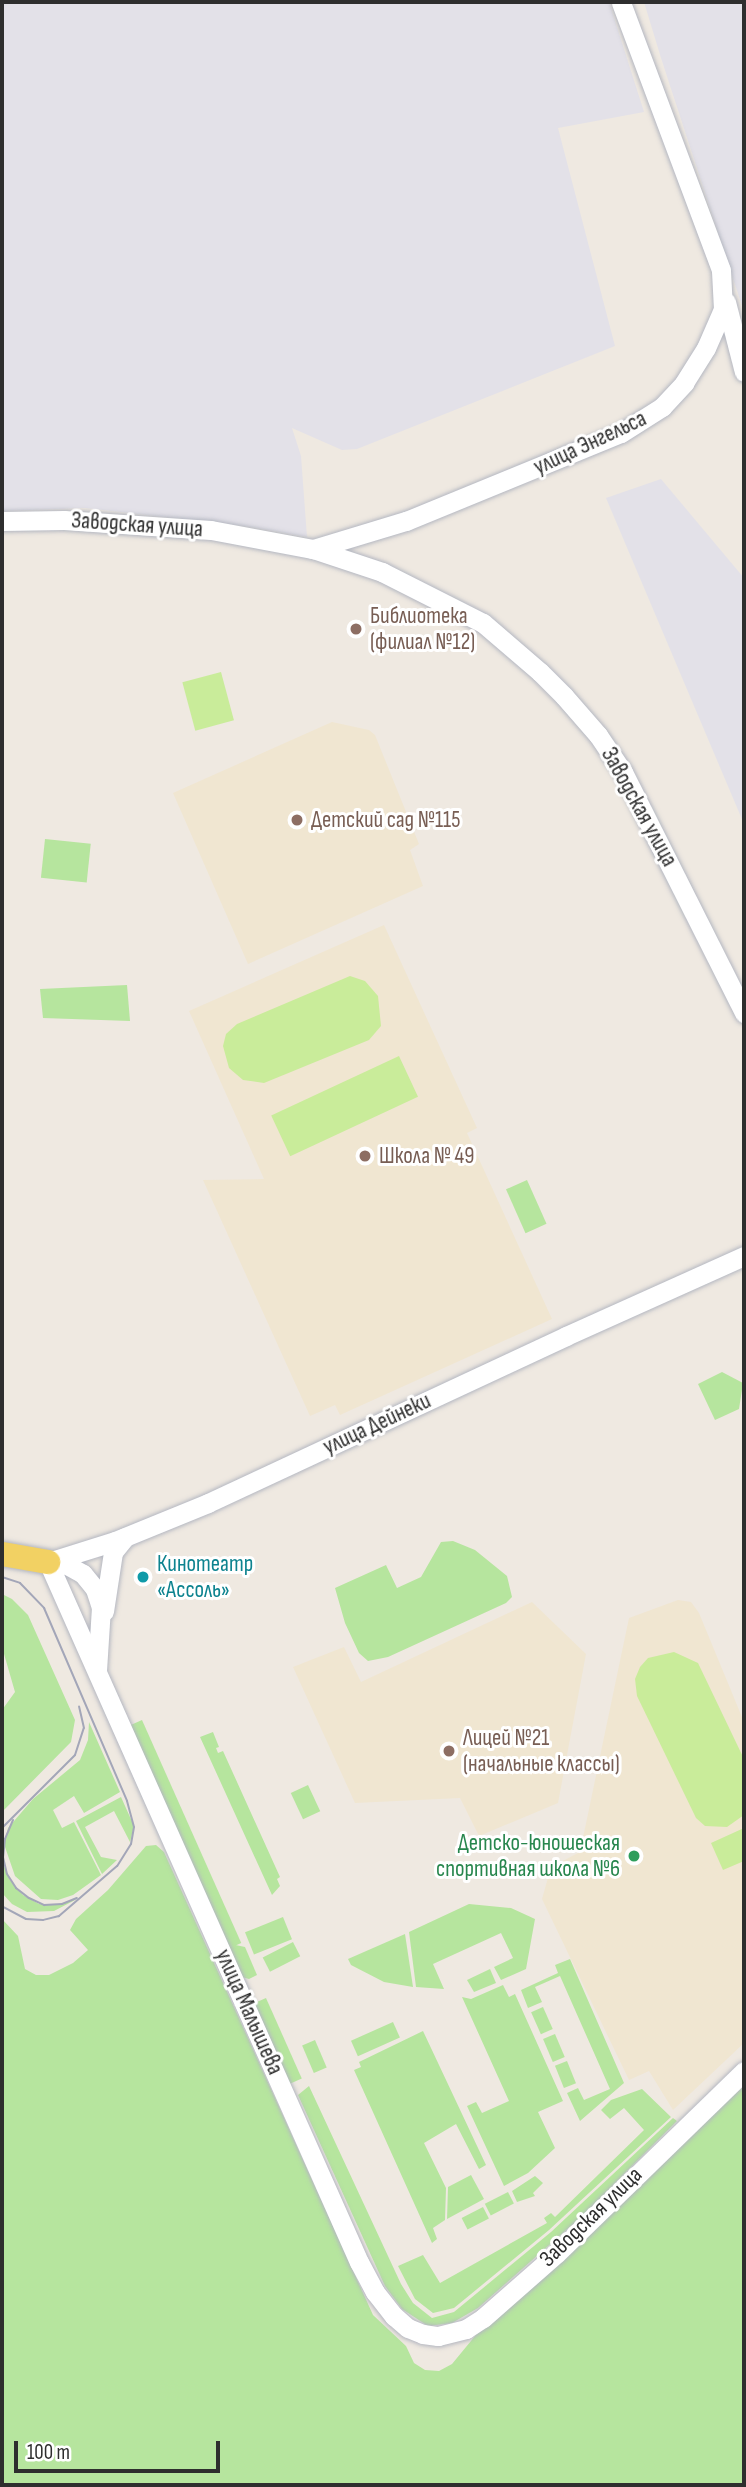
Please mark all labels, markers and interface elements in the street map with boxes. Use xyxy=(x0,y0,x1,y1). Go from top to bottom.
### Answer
street label: улица Энгельса xyxy=(529,405,651,481)
street label: Заводская улица xyxy=(70,507,204,543)
place label: Библиотека (филиал №12) xyxy=(370,602,475,656)
marker: Библиотека (филиал №12) xyxy=(348,621,364,637)
street label: Заводская улица xyxy=(595,743,683,871)
place label: Детский сад №115 xyxy=(311,806,460,834)
marker: Детский сад №115 xyxy=(289,812,305,828)
place label: Школа № 49 xyxy=(379,1142,474,1170)
marker: Школа № 49 xyxy=(357,1148,373,1164)
street label: улица Дейнеки xyxy=(319,1387,435,1461)
place label: Кинотеатр «Ассоль» xyxy=(157,1550,253,1604)
marker: Кинотеатр «Ассоль» xyxy=(135,1569,151,1585)
place label: Лицей №21 (начальные классы) xyxy=(463,1724,620,1778)
marker: Лицей №21 (начальные классы) xyxy=(441,1743,457,1759)
place label: Детско-юношеская спортивная школа №6 xyxy=(436,1829,620,1883)
marker: Детско-юношеская спортивная школа №6 xyxy=(626,1848,642,1864)
street label: улица Малышева xyxy=(209,1945,289,2079)
street label: Заводская улица xyxy=(534,2161,648,2273)
scale bar xyxy=(18,2428,224,2472)
text: 100 m xyxy=(27,2440,70,2465)

